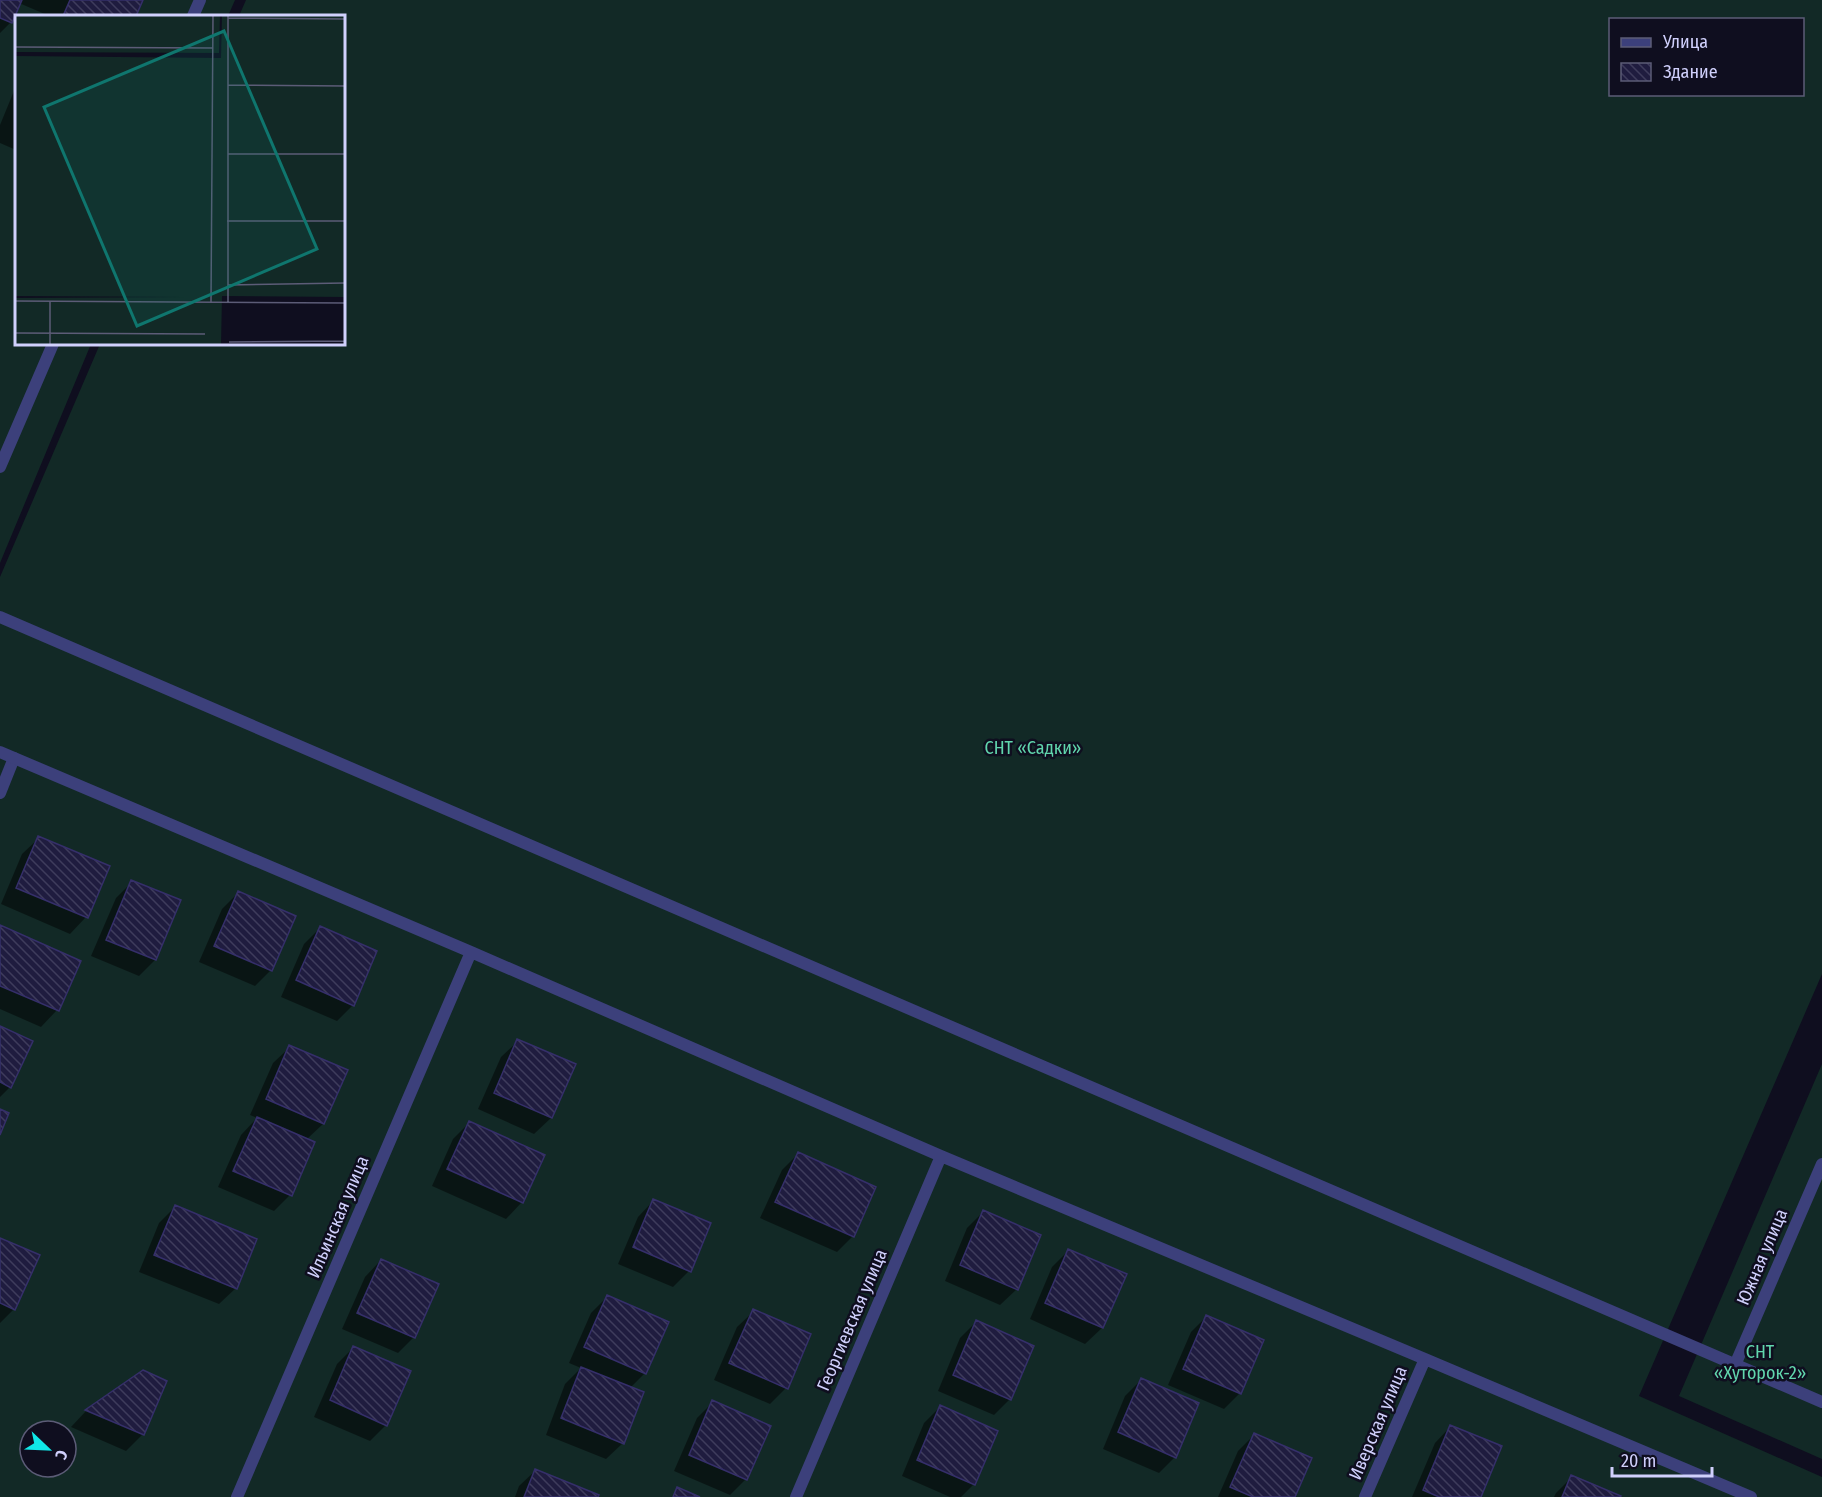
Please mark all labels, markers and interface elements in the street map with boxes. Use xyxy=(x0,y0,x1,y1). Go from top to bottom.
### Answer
inset map xyxy=(15,15,345,345)
legend xyxy=(1609,18,1804,96)
text: Улица xyxy=(1662,31,1708,53)
text: Здание xyxy=(1663,61,1718,83)
park label: СНТ «Садки» xyxy=(985,737,1081,759)
street label: Ильинская улица xyxy=(302,1152,374,1281)
street label: Южная улица xyxy=(1732,1205,1792,1309)
street label: Георгиевская улица xyxy=(812,1246,892,1394)
park label: СНТ «Хуторок-2» xyxy=(1714,1341,1806,1384)
street label: Иверская улица xyxy=(1344,1363,1412,1483)
north arrow xyxy=(18,1419,78,1479)
scale bar xyxy=(1612,1440,1712,1478)
text: С xyxy=(51,1447,72,1463)
text: 20 m xyxy=(1621,1450,1656,1472)

